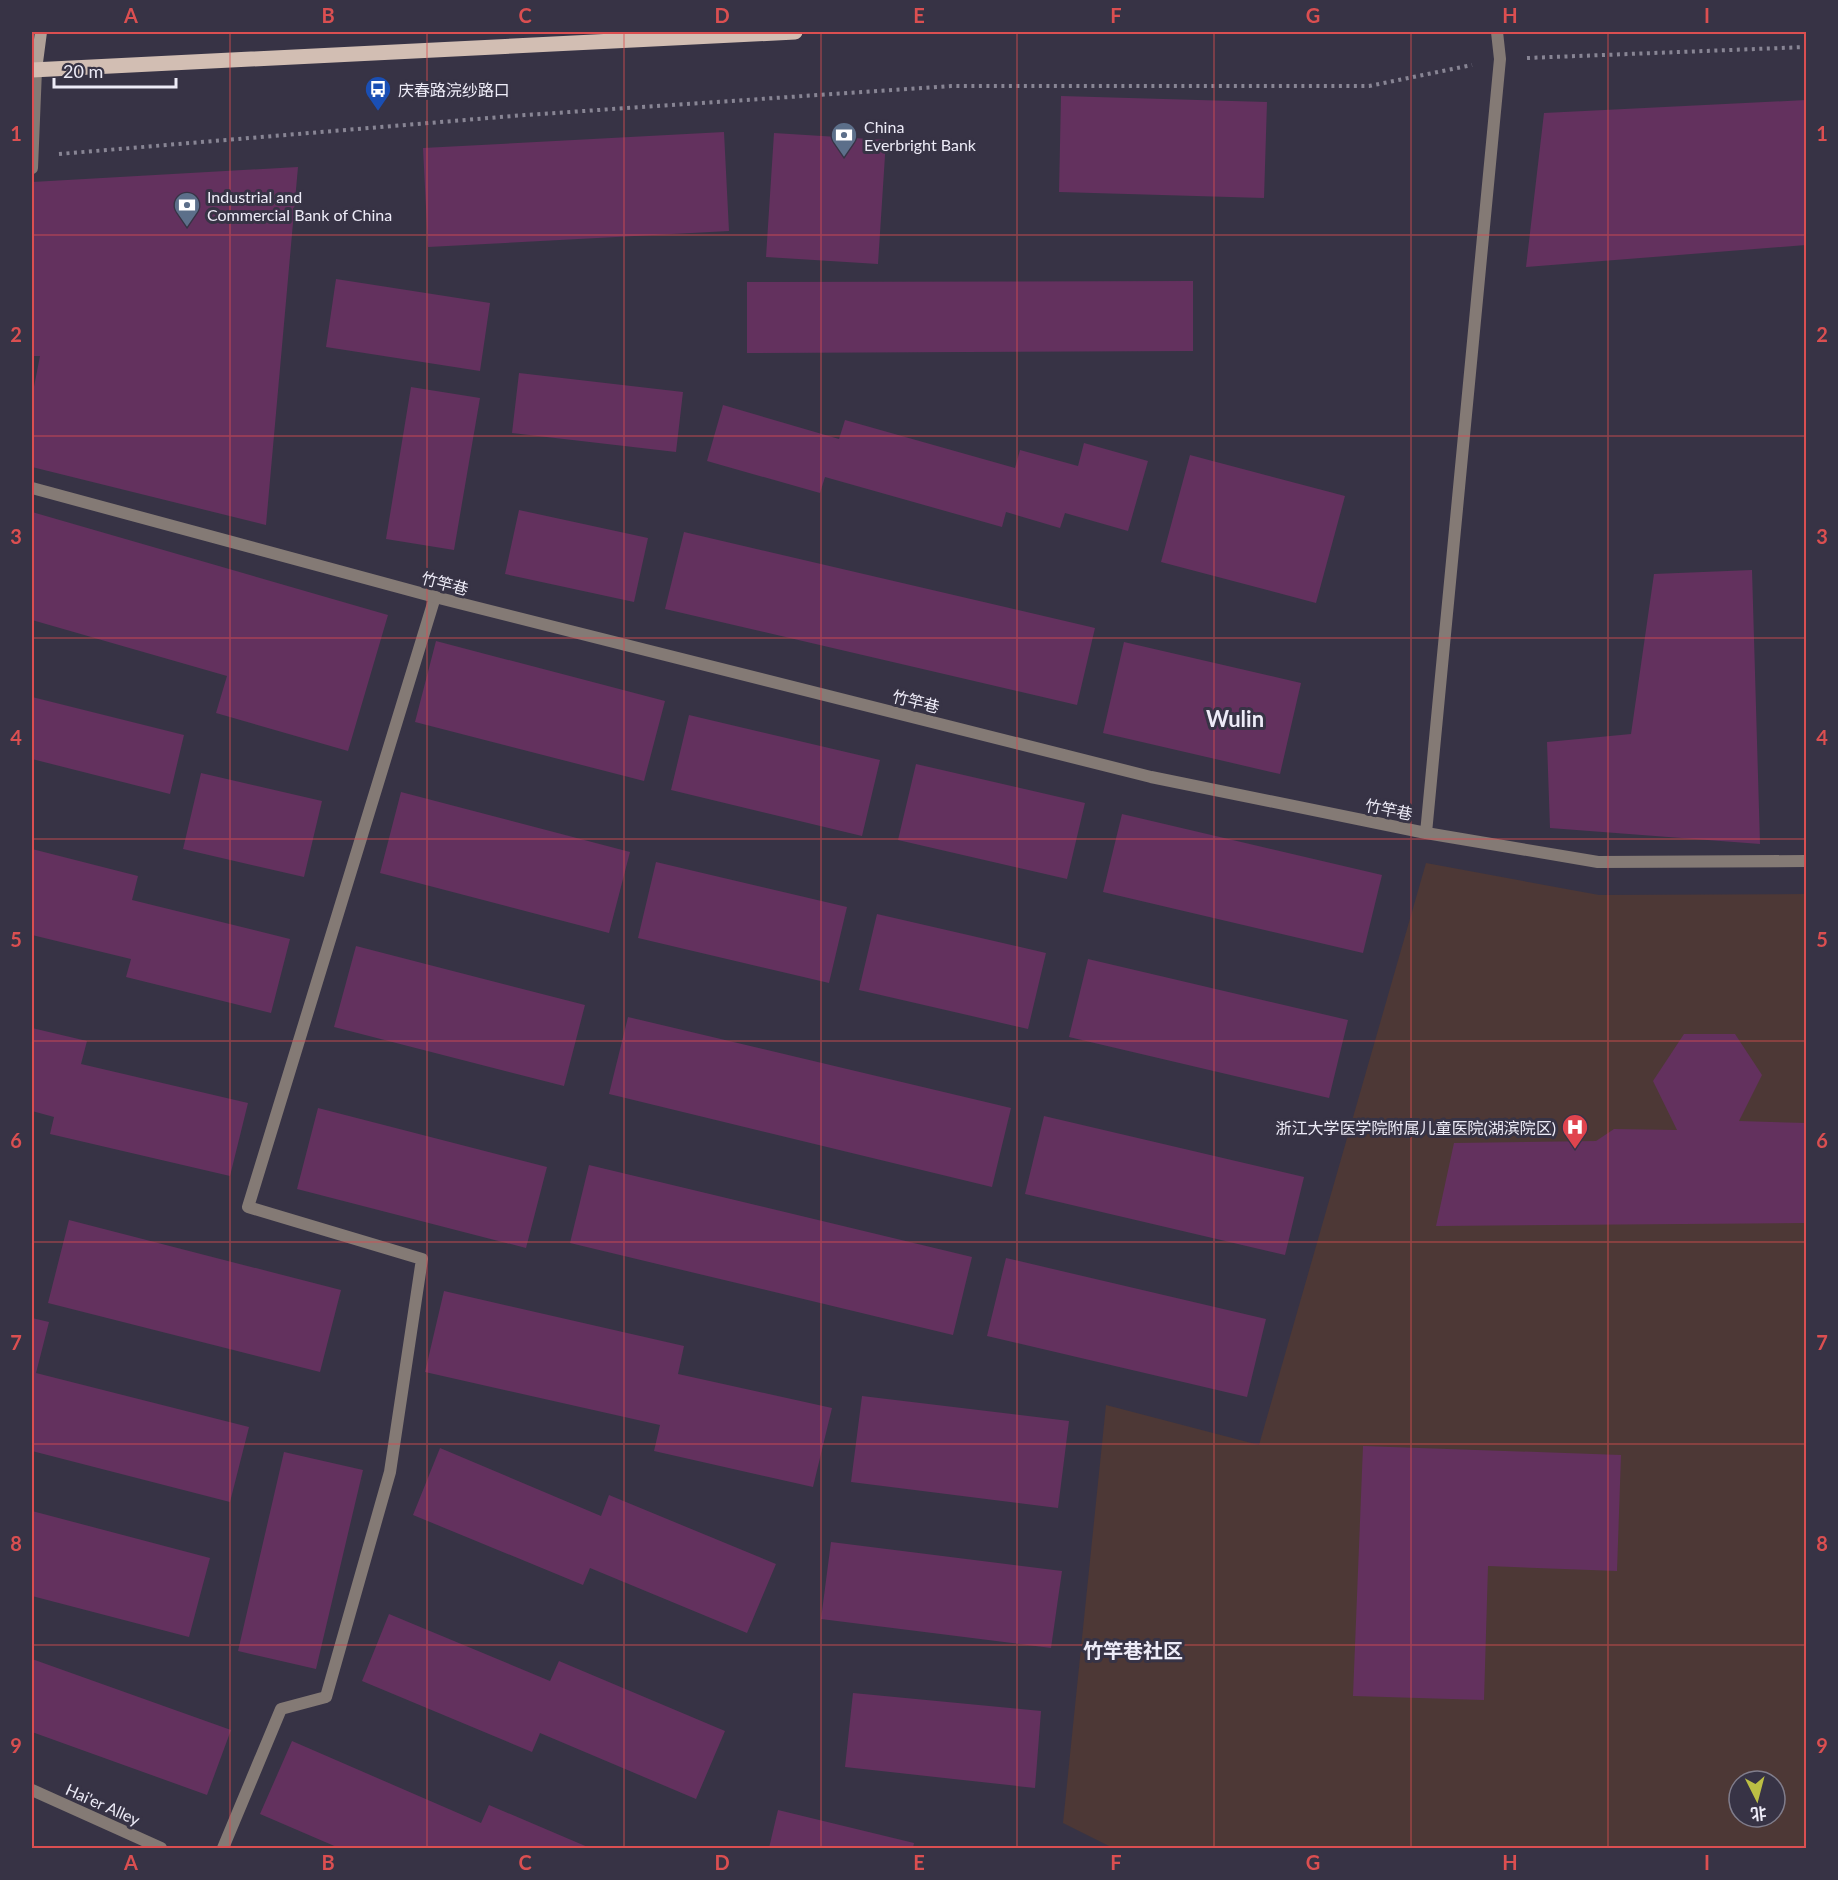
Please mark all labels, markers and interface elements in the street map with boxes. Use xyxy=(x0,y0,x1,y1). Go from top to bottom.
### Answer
text: A xyxy=(123,3,138,27)
text: B xyxy=(321,3,335,27)
text: C xyxy=(518,3,532,27)
text: D xyxy=(714,3,730,27)
text: E xyxy=(913,3,925,27)
text: F xyxy=(1110,3,1122,27)
text: G xyxy=(1306,3,1320,27)
text: H xyxy=(1502,3,1518,27)
text: I xyxy=(1704,3,1710,27)
scale bar xyxy=(54,51,176,89)
text: 20 m xyxy=(63,60,103,82)
bus stop icon: 庆春路浣纱路口 xyxy=(363,74,393,112)
place label: 庆春路浣纱路口 xyxy=(398,80,510,99)
place label: China Everbright Bank xyxy=(864,117,977,154)
bank icon: China Everbright Bank xyxy=(829,120,859,158)
text: 1 xyxy=(10,121,22,145)
text: 1 xyxy=(1816,121,1828,145)
place label: Industrial and Commercial Bank of China xyxy=(207,187,392,224)
bank icon: Industrial and Commercial Bank of China xyxy=(172,190,202,228)
text: 2 xyxy=(10,322,22,346)
text: 2 xyxy=(1816,322,1828,346)
text: 3 xyxy=(10,524,22,548)
text: 3 xyxy=(1816,524,1828,548)
street label: 竹竿巷 xyxy=(419,568,471,598)
street label: 竹竿巷 xyxy=(890,686,942,716)
district label: Wulin xyxy=(1206,705,1264,732)
text: 4 xyxy=(10,725,22,749)
text: 4 xyxy=(1816,725,1828,749)
street label: 竹竿巷 xyxy=(1364,795,1414,823)
text: 5 xyxy=(10,927,22,951)
text: 5 xyxy=(1816,927,1828,951)
hospital icon: 浙江大学医学院附属儿童医院(湖滨院区) xyxy=(1560,1112,1590,1150)
place label: 浙江大学医学院附属儿童医院(湖滨院区) xyxy=(1275,1118,1556,1137)
text: 6 xyxy=(10,1128,22,1152)
text: 6 xyxy=(1816,1128,1828,1152)
text: 7 xyxy=(10,1330,22,1354)
text: 7 xyxy=(1816,1330,1828,1354)
text: 8 xyxy=(10,1531,22,1555)
text: 8 xyxy=(1816,1531,1828,1555)
district label: 竹竿巷社区 xyxy=(1083,1638,1183,1662)
text: 9 xyxy=(10,1733,22,1757)
text: 9 xyxy=(1816,1733,1828,1757)
north arrow xyxy=(1727,1769,1787,1829)
street label: Hai'er Alley xyxy=(63,1779,144,1829)
text: 北 xyxy=(1750,1804,1768,1825)
text: A xyxy=(123,1850,138,1874)
text: B xyxy=(321,1850,335,1874)
text: C xyxy=(518,1850,532,1874)
text: D xyxy=(714,1850,730,1874)
text: E xyxy=(913,1850,925,1874)
text: F xyxy=(1110,1850,1122,1874)
text: G xyxy=(1306,1850,1320,1874)
text: H xyxy=(1502,1850,1518,1874)
text: I xyxy=(1704,1850,1710,1874)

